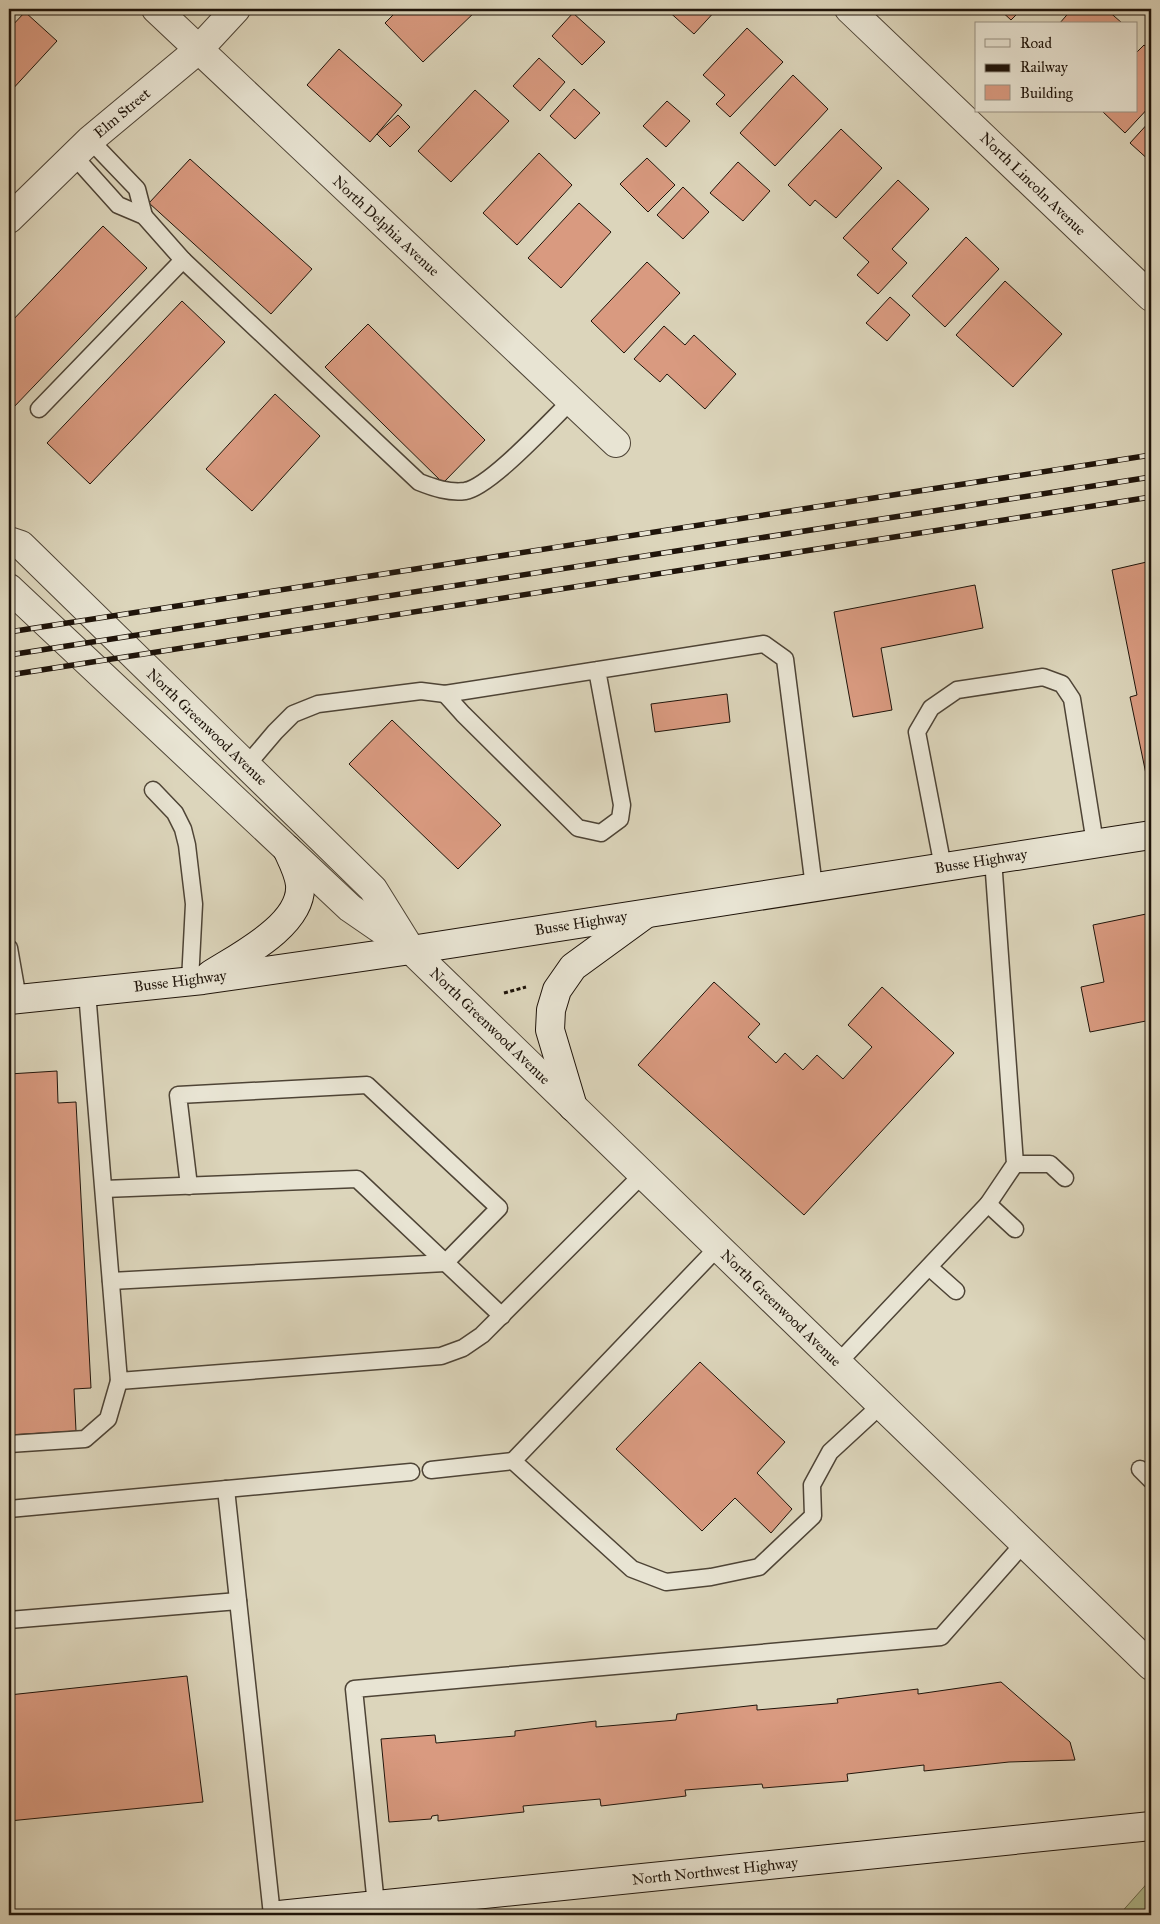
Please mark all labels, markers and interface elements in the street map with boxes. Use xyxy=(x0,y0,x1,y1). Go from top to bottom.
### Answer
legend xyxy=(975,22,1138,112)
text: Road xyxy=(1020,34,1052,52)
text: Railway xyxy=(1020,58,1069,76)
street label: Elm Street xyxy=(90,84,154,142)
text: Building xyxy=(1020,84,1074,102)
street label: North Lincoln Avenue xyxy=(976,129,1090,239)
street label: North Delphia Avenue xyxy=(329,172,443,280)
street label: North Greenwood Avenue xyxy=(143,665,271,789)
street label: Busse Highway xyxy=(933,845,1030,877)
street label: Busse Highway xyxy=(533,907,630,939)
street label: North Greenwood Avenue xyxy=(426,964,554,1088)
street label: Busse Highway xyxy=(132,966,228,996)
street label: North Greenwood Avenue xyxy=(717,1246,845,1370)
street label: North Northwest Highway xyxy=(631,1853,800,1889)

